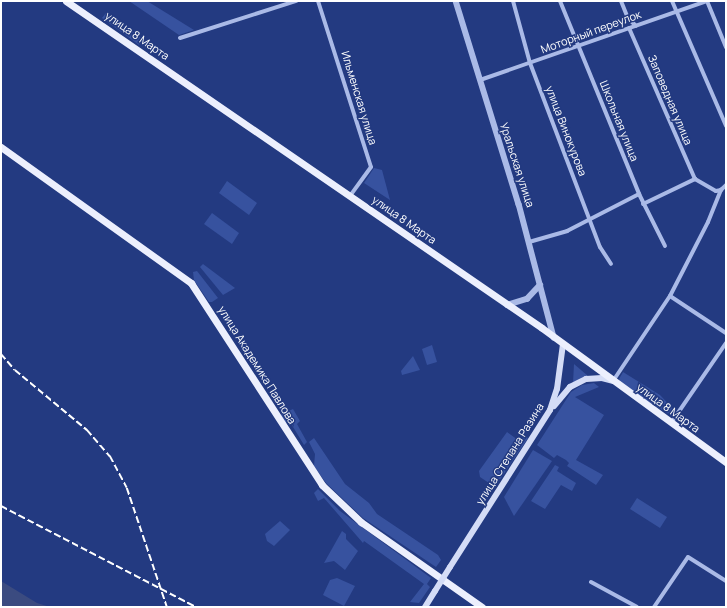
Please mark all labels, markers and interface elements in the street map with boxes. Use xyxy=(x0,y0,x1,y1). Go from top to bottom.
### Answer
street label: Моторный переулок xyxy=(539,8,643,56)
street label: улица 8 Марта xyxy=(102,9,172,63)
street label: Ильменская улица xyxy=(338,50,380,146)
street label: Заповедная улица xyxy=(645,53,695,147)
street label: Школьная улица xyxy=(597,79,641,163)
street label: улица Винокурова xyxy=(543,84,589,178)
street label: Уральская улица xyxy=(497,121,537,209)
street label: улица 8 Марта xyxy=(369,193,439,247)
street label: улица Академика Павлова xyxy=(215,304,299,426)
street label: улица 8 Марта xyxy=(634,381,702,435)
street label: улица Степана Разина xyxy=(473,401,547,507)

